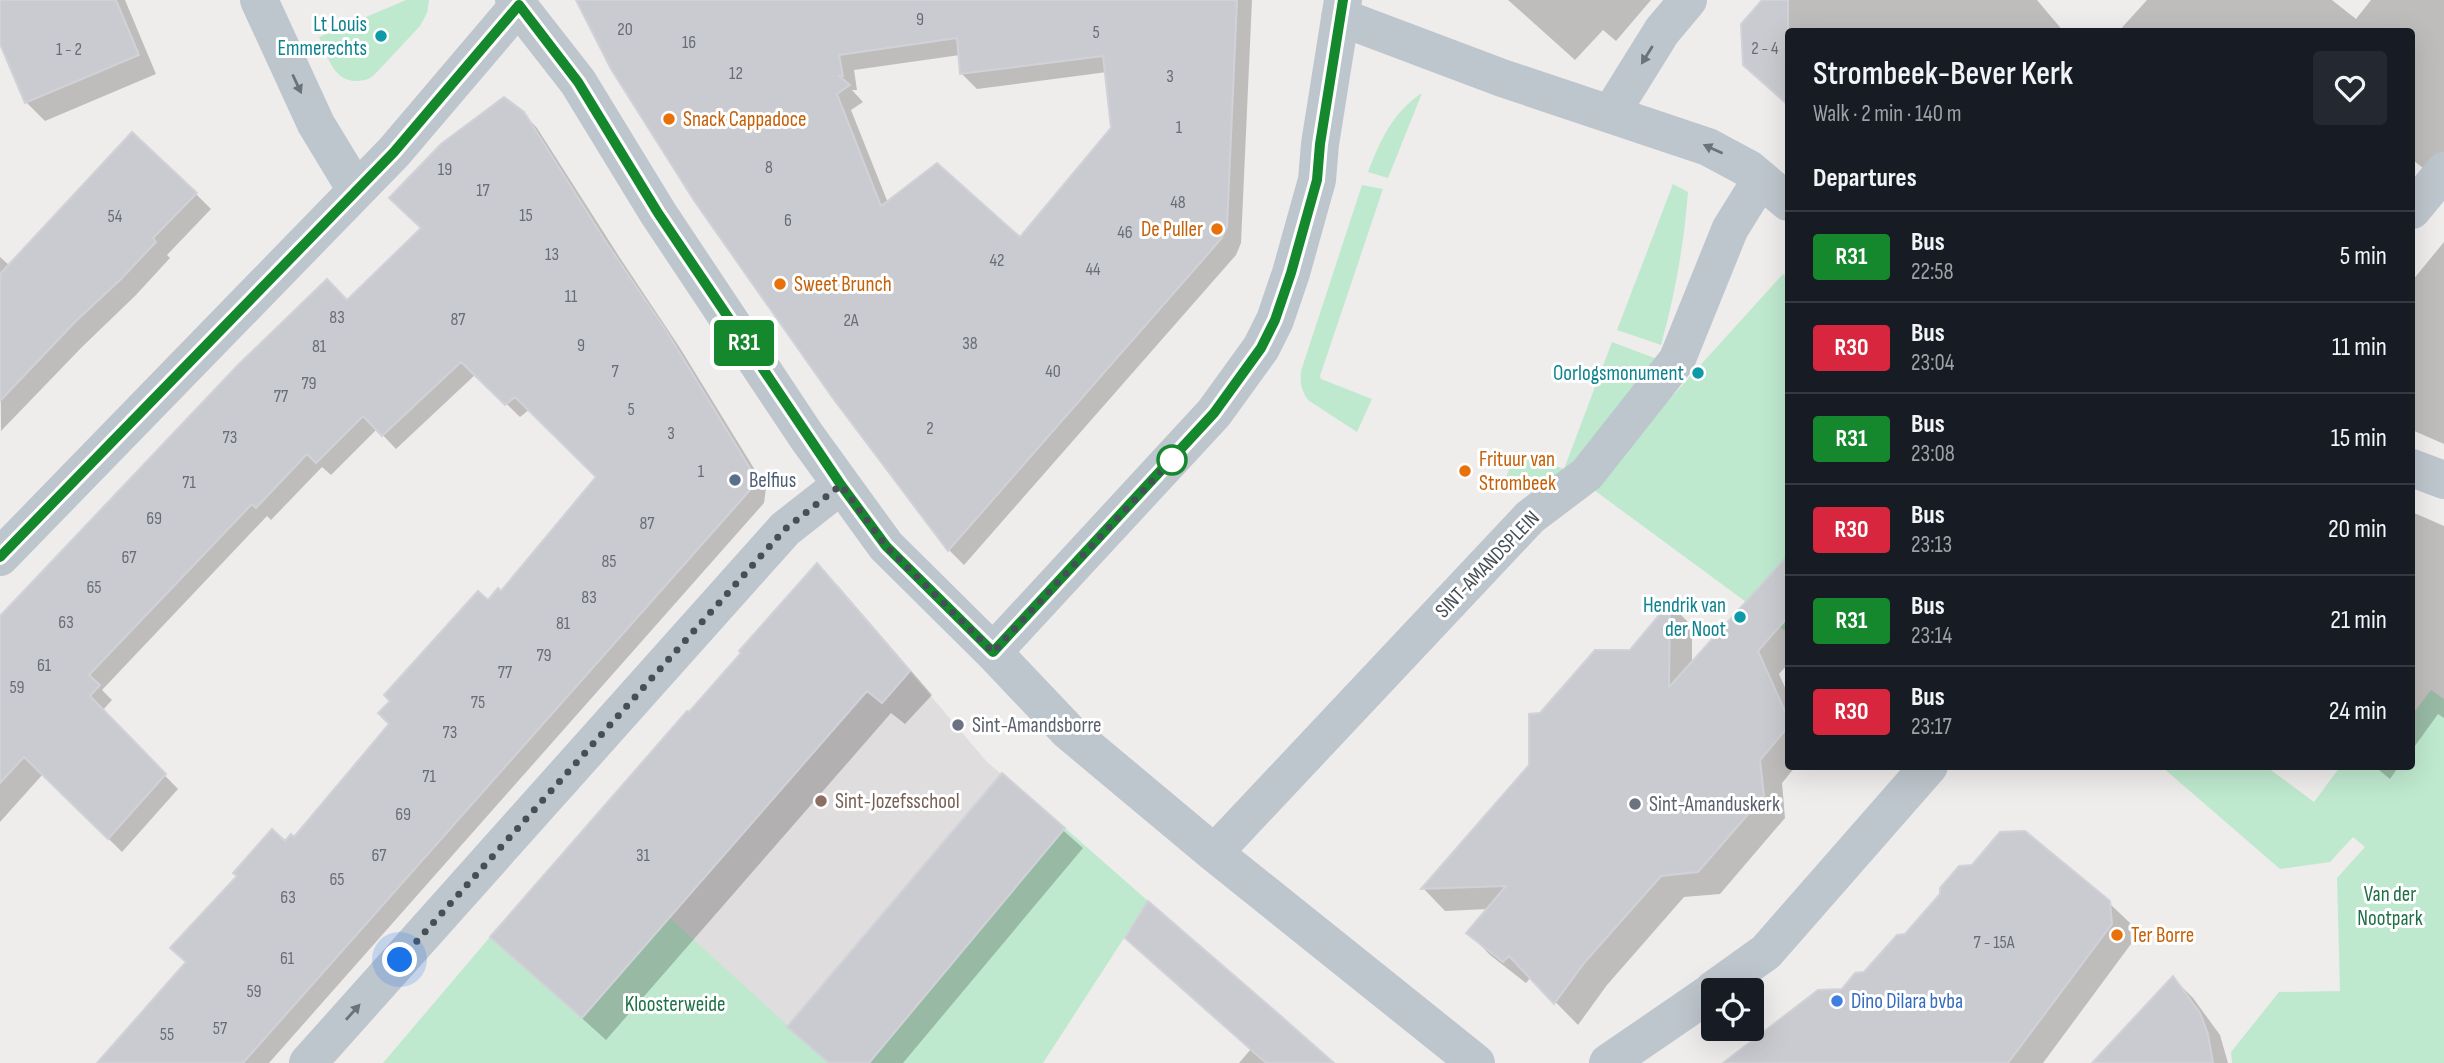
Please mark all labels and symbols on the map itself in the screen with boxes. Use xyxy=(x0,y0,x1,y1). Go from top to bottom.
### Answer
house number: 9 xyxy=(916,9,924,30)
place label: Lt Louis Emmerechts xyxy=(277,12,367,61)
house number: 20 xyxy=(617,19,633,40)
house number: 5 xyxy=(1092,22,1100,43)
marker: Lt Louis Emmerechts xyxy=(373,28,389,44)
house number: 16 xyxy=(682,32,696,53)
house number: 2 - 4 xyxy=(1751,38,1779,59)
house number: 1 - 2 xyxy=(56,39,82,60)
one-way arrow xyxy=(1641,45,1654,64)
house number: 12 xyxy=(729,63,743,84)
house number: 3 xyxy=(1166,66,1174,87)
one-way arrow xyxy=(292,74,303,94)
place label: Snack Cappadoce xyxy=(683,107,806,132)
marker: Snack Cappadoce xyxy=(661,111,677,127)
house number: 1 xyxy=(1176,117,1183,138)
one-way arrow xyxy=(1703,143,1723,155)
house number: 8 xyxy=(765,157,773,178)
house number: 19 xyxy=(438,159,452,180)
house number: 17 xyxy=(476,180,491,201)
house number: 48 xyxy=(1170,192,1186,213)
house number: 15 xyxy=(519,205,533,226)
house number: 54 xyxy=(108,206,123,227)
house number: 6 xyxy=(784,210,792,231)
place label: De Puller xyxy=(1141,217,1203,242)
marker: De Puller xyxy=(1209,221,1225,237)
house number: 46 xyxy=(1117,222,1133,243)
house number: 13 xyxy=(545,244,559,265)
house number: 42 xyxy=(989,250,1005,271)
house number: 44 xyxy=(1085,259,1101,280)
place label: Sweet Brunch xyxy=(794,272,892,297)
marker: Sweet Brunch xyxy=(772,276,788,292)
house number: 11 xyxy=(565,286,578,307)
house number: 83 xyxy=(329,307,345,328)
house number: 87 xyxy=(450,309,466,330)
house number: 2A xyxy=(843,310,859,331)
line badge: R31 xyxy=(704,320,784,366)
house number: 38 xyxy=(962,333,978,354)
house number: 9 xyxy=(577,335,585,356)
house number: 81 xyxy=(312,336,327,357)
house number: 7 xyxy=(611,361,619,382)
house number: 40 xyxy=(1045,361,1061,382)
place label: Oorlogsmonument xyxy=(1553,361,1684,386)
marker: Oorlogsmonument xyxy=(1690,365,1706,381)
house number: 79 xyxy=(301,373,317,394)
house number: 77 xyxy=(274,386,289,407)
house number: 5 xyxy=(627,399,635,420)
house number: 2 xyxy=(926,418,934,439)
house number: 3 xyxy=(667,423,675,444)
house number: 73 xyxy=(223,427,237,448)
unlabelled marker xyxy=(1157,445,1187,475)
place label: Frituur van Strombeek xyxy=(1479,447,1556,496)
house number: 1 xyxy=(698,461,705,482)
marker: Frituur van Strombeek xyxy=(1457,463,1473,479)
place label: Belfius xyxy=(749,468,796,493)
house number: 71 xyxy=(182,472,196,493)
marker: Belfius xyxy=(727,472,743,488)
street label: SINT-AMANDSPLEIN xyxy=(1430,506,1545,623)
house number: 69 xyxy=(146,508,162,529)
house number: 87 xyxy=(639,513,655,534)
house number: 67 xyxy=(121,547,137,568)
house number: 85 xyxy=(601,551,617,572)
house number: 65 xyxy=(86,577,102,598)
house number: 83 xyxy=(581,587,597,608)
place label: Hendrik van der Noot xyxy=(1643,593,1726,642)
marker: Hendrik van der Noot xyxy=(1732,609,1748,625)
house number: 63 xyxy=(58,612,74,633)
house number: 81 xyxy=(556,613,571,634)
house number: 79 xyxy=(536,645,552,666)
house number: 61 xyxy=(37,655,52,676)
house number: 77 xyxy=(498,662,513,683)
house number: 59 xyxy=(9,677,25,698)
house number: 75 xyxy=(471,692,485,713)
place label: Sint-Amandsborre xyxy=(972,713,1102,738)
marker: Sint-Amandsborre xyxy=(950,717,966,733)
house number: 73 xyxy=(443,722,457,743)
house number: 71 xyxy=(422,766,436,787)
place label: Sint-Jozefsschool xyxy=(835,789,960,814)
place label: Sint-Amanduskerk xyxy=(1649,792,1780,817)
marker: Sint-Jozefsschool xyxy=(813,793,829,809)
marker: Sint-Amanduskerk xyxy=(1627,796,1643,812)
house number: 69 xyxy=(395,804,411,825)
house number: 67 xyxy=(371,845,387,866)
house number: 31 xyxy=(636,845,651,866)
house number: 65 xyxy=(329,869,345,890)
park label: Van der Nootpark xyxy=(2357,882,2423,931)
house number: 63 xyxy=(280,887,296,908)
place label: Ter Borre xyxy=(2131,923,2194,948)
marker: Ter Borre xyxy=(2109,927,2125,943)
house number: 7 - 15A xyxy=(1974,932,2015,953)
your location xyxy=(382,942,417,977)
house number: 61 xyxy=(280,948,295,969)
house number: 59 xyxy=(246,981,262,1002)
place label: Dino Dilara bvba xyxy=(1851,989,1963,1014)
park label: Kloosterweide xyxy=(625,992,725,1017)
marker: Dino Dilara bvba xyxy=(1829,993,1845,1009)
one-way arrow xyxy=(345,1004,361,1021)
house number: 57 xyxy=(213,1018,228,1039)
house number: 55 xyxy=(160,1024,174,1045)

